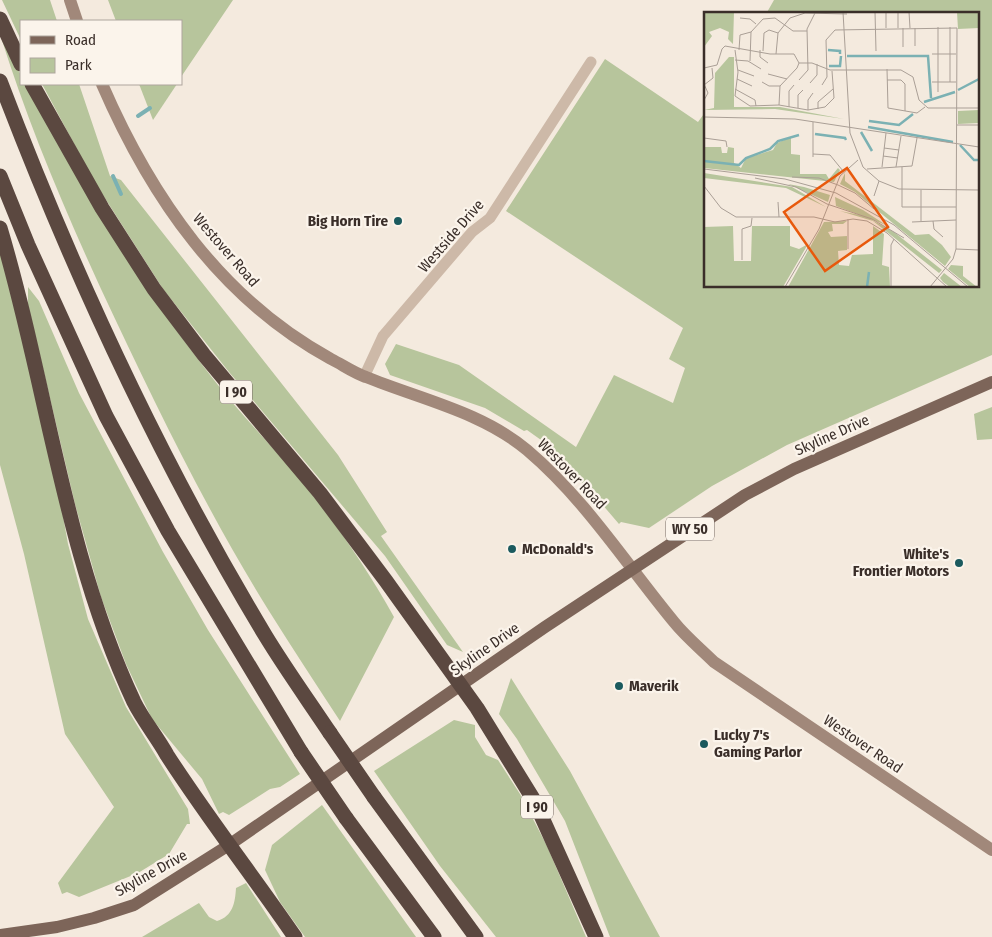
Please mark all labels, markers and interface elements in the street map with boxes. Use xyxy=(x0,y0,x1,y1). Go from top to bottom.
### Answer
inset map xyxy=(704,12,980,288)
legend xyxy=(20,20,182,85)
text: Road xyxy=(65,31,96,49)
text: Park xyxy=(65,56,92,74)
street label: Westside Drive xyxy=(414,196,488,276)
street label: Westover Road xyxy=(189,210,263,290)
place label: Big Horn Tire xyxy=(308,212,388,230)
marker: Big Horn Tire xyxy=(392,215,404,227)
road number: I 90 xyxy=(220,381,252,404)
street label: Skyline Drive xyxy=(792,411,872,459)
street label: Westover Road xyxy=(534,435,610,513)
road number: WY 50 xyxy=(666,518,714,540)
place label: McDonald's xyxy=(522,540,594,558)
marker: McDonald's xyxy=(506,543,518,555)
place label: White's Frontier Motors xyxy=(853,545,949,580)
marker: White's Frontier Motors xyxy=(953,557,965,569)
street label: Skyline Drive xyxy=(447,619,523,679)
place label: Maverik xyxy=(629,677,679,695)
marker: Maverik xyxy=(613,680,625,692)
street label: Westover Road xyxy=(820,711,906,777)
place label: Lucky 7's Gaming Parlor xyxy=(714,726,803,761)
marker: Lucky 7's Gaming Parlor xyxy=(698,738,710,750)
road number: I 90 xyxy=(521,796,553,819)
street label: Skyline Drive xyxy=(112,846,190,900)

